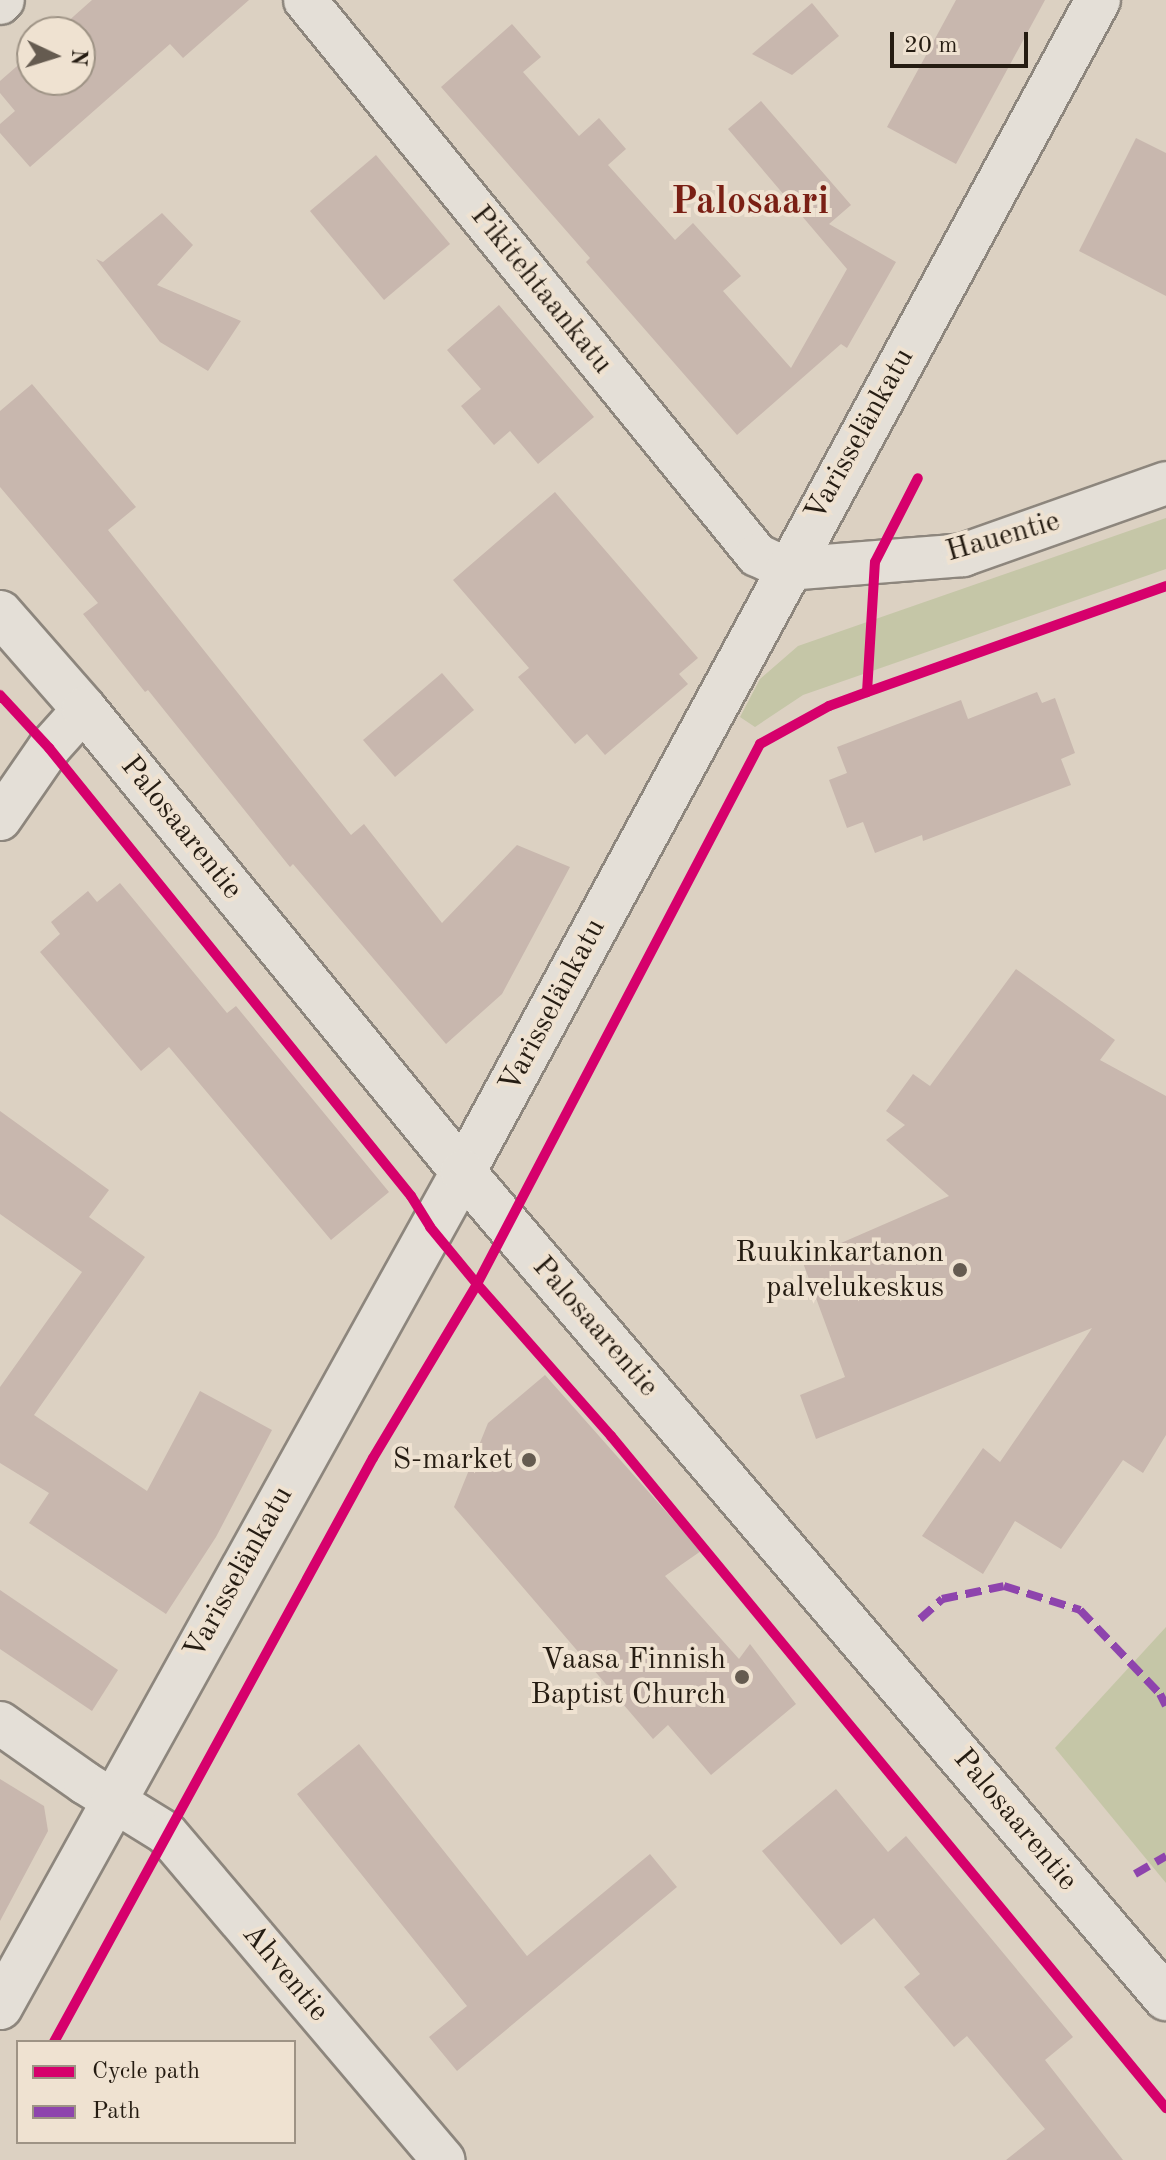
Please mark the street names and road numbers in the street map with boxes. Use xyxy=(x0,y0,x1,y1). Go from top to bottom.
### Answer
street label: Pikitehtaankatu xyxy=(462,199,620,381)
street label: Varisselänkatu xyxy=(798,342,922,528)
street label: Hauentie xyxy=(942,504,1064,570)
street label: Palosaarentie xyxy=(112,749,250,907)
street label: Varisselänkatu xyxy=(492,913,614,1099)
street label: Palosaarentie xyxy=(524,1249,666,1405)
street label: Varisselänkatu xyxy=(177,1480,301,1666)
street label: Palosaarentie xyxy=(945,1742,1085,1898)
street label: Ahventie xyxy=(234,1917,336,2029)

